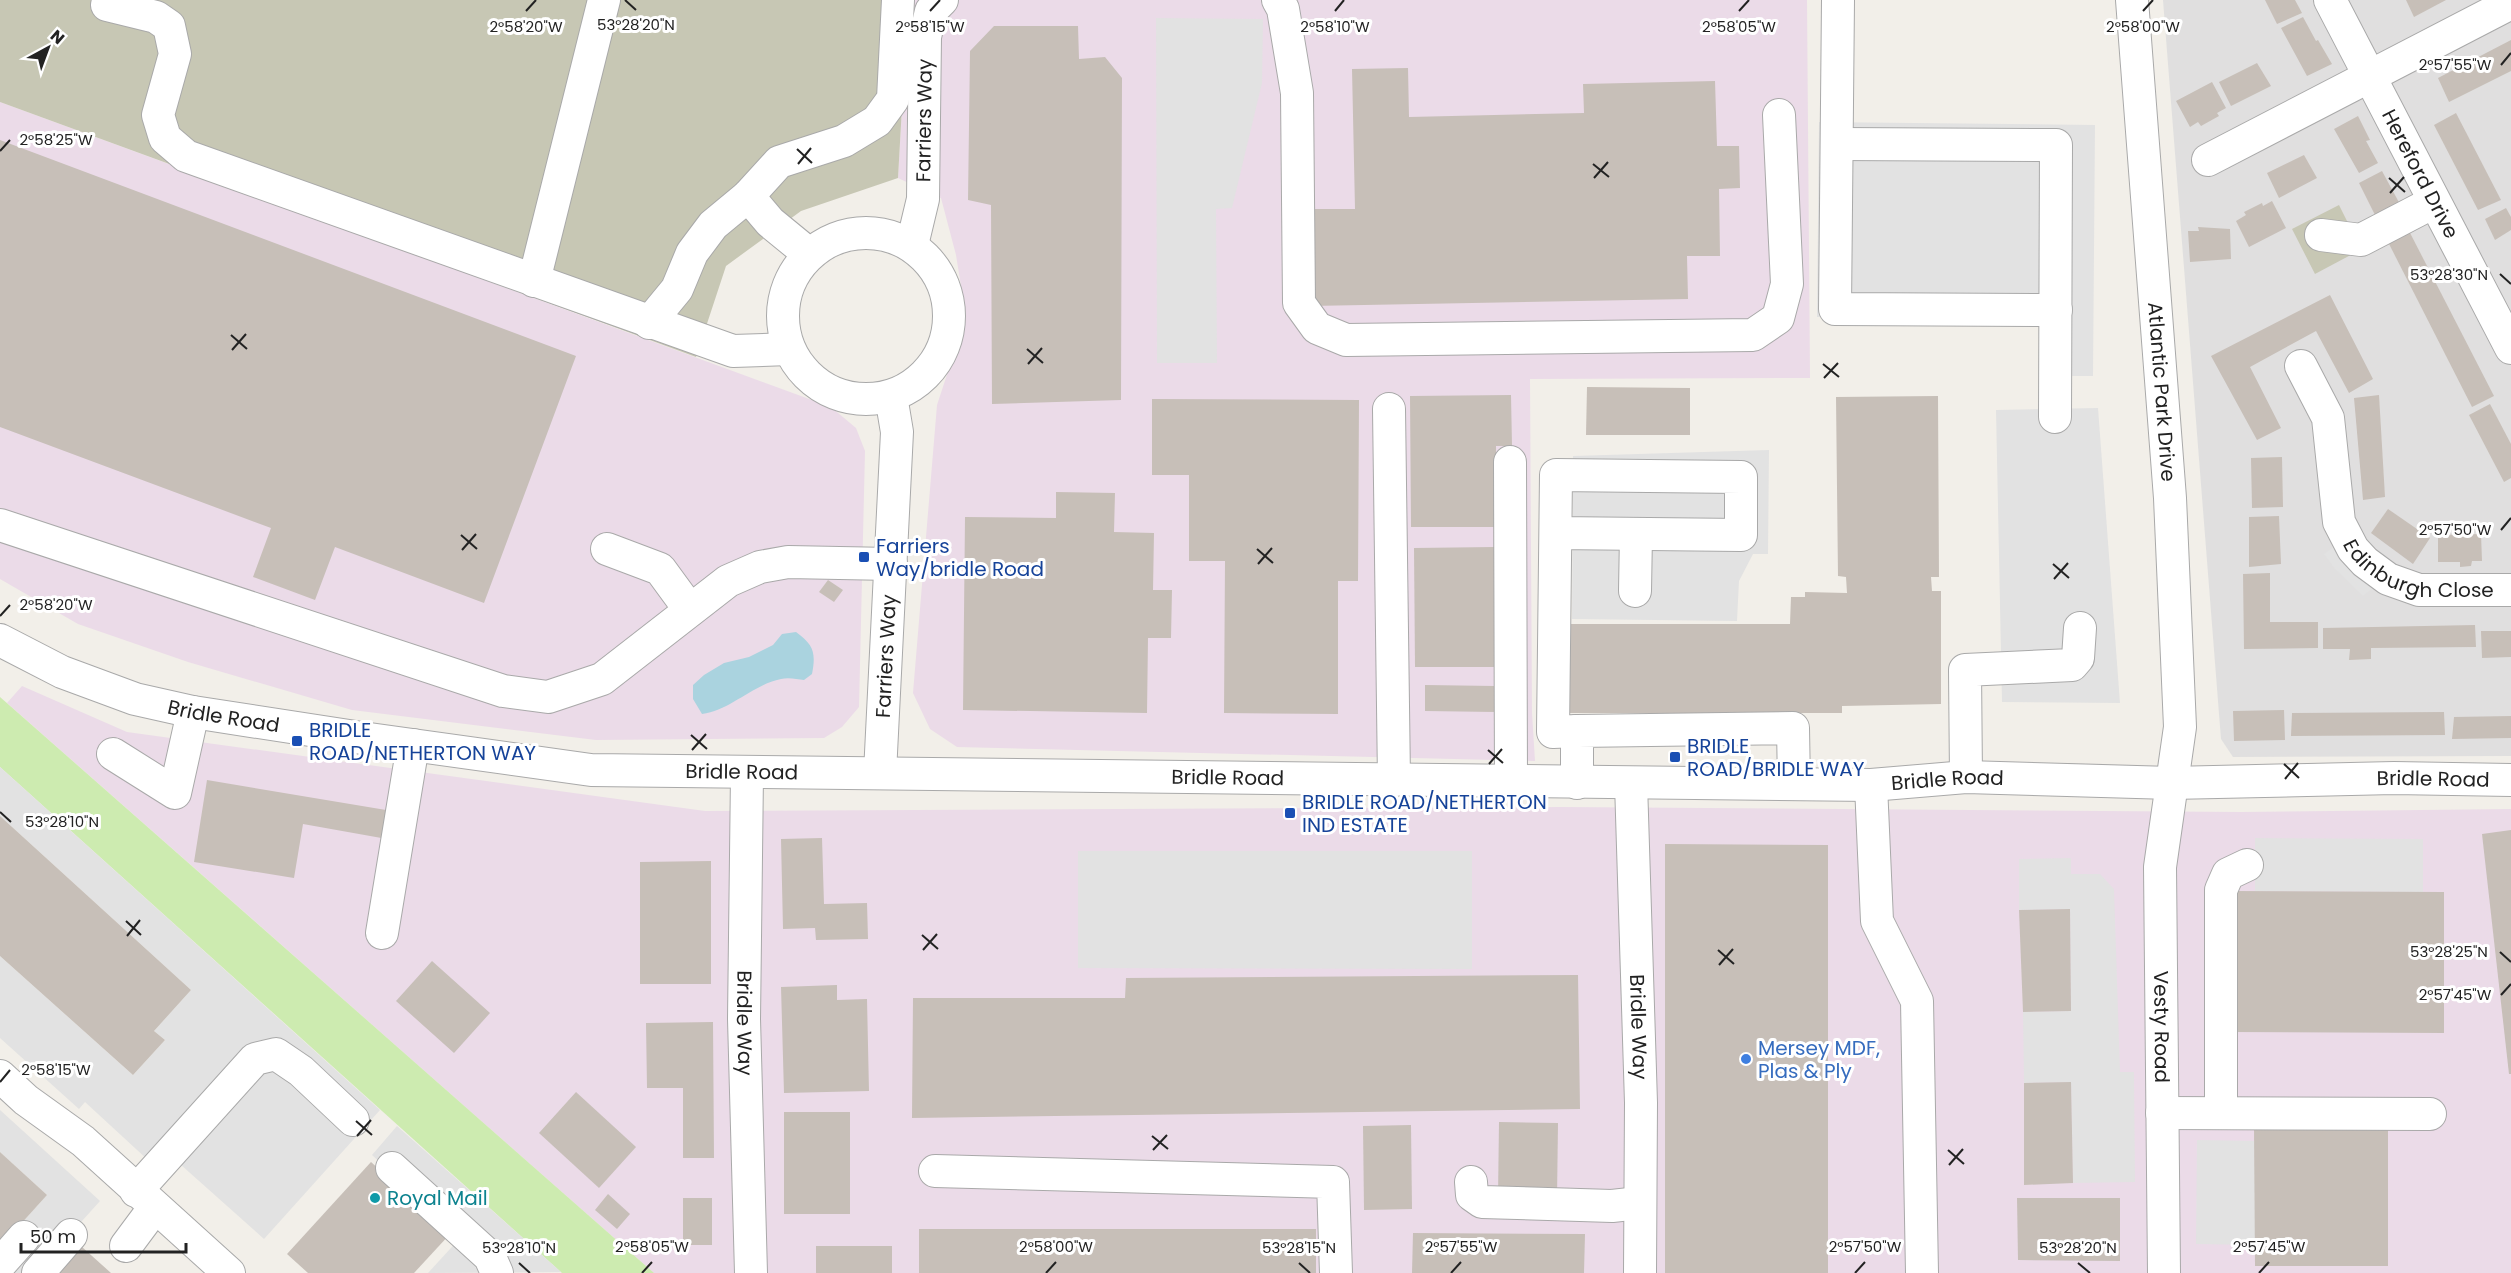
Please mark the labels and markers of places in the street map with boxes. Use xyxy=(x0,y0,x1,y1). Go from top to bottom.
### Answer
place label: Farriers Way/bridle Road xyxy=(876,532,1044,583)
marker: Farriers Way/bridle Road xyxy=(857,550,871,564)
place label: BRIDLE ROAD/NETHERTON WAY xyxy=(309,716,536,767)
place label: BRIDLE ROAD/BRIDLE WAY xyxy=(1687,732,1865,783)
marker: BRIDLE ROAD/NETHERTON WAY xyxy=(290,734,304,748)
marker: BRIDLE ROAD/BRIDLE WAY xyxy=(1668,750,1682,764)
place label: BRIDLE ROAD/NETHERTON IND ESTATE xyxy=(1302,788,1547,839)
marker: BRIDLE ROAD/NETHERTON IND ESTATE xyxy=(1283,806,1297,820)
place label: Mersey MDF, Plas & Ply xyxy=(1758,1034,1880,1085)
marker: Mersey MDF, Plas & Ply xyxy=(1739,1052,1753,1066)
place label: Royal Mail xyxy=(387,1184,488,1212)
marker: Royal Mail xyxy=(368,1191,382,1205)

